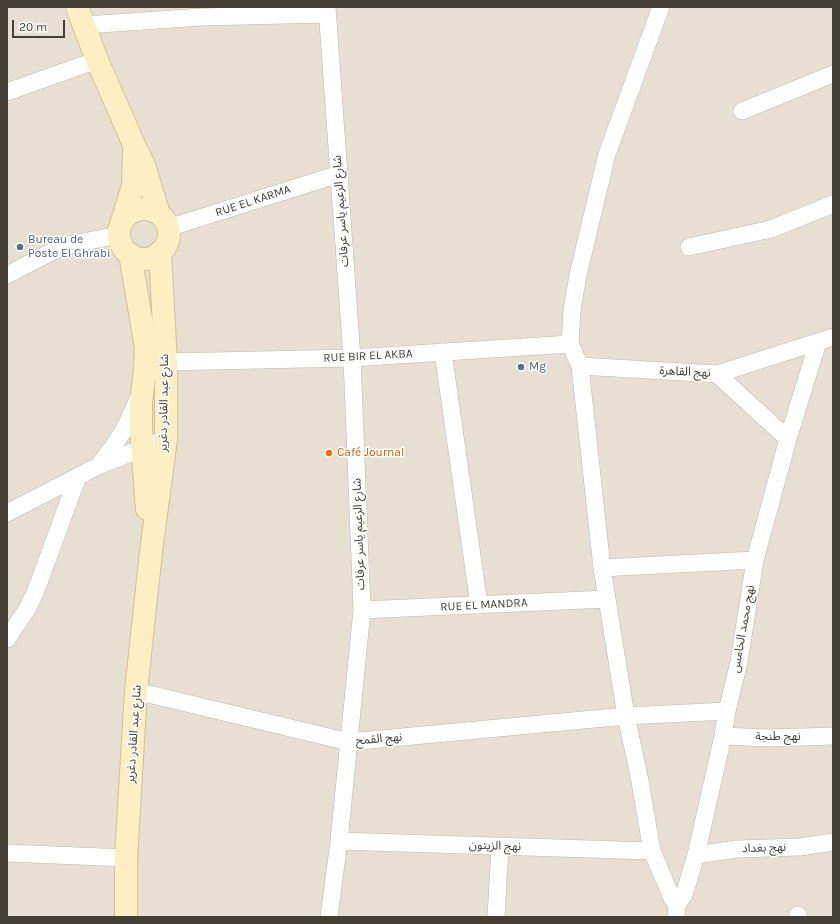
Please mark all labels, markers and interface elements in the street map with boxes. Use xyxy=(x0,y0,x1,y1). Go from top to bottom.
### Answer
scale bar xyxy=(14,12,67,38)
text: 20 m xyxy=(19,20,47,34)
street label: شارع الزعيم ياسر عرفات xyxy=(330,155,352,267)
street label: RUE EL KARMA xyxy=(213,182,293,220)
place label: Bureau de Poste El Ghrabi xyxy=(28,233,111,261)
marker: Bureau de Poste El Ghrabi xyxy=(15,242,25,252)
street label: RUE BIR EL AKBA xyxy=(323,346,413,366)
street label: شارع عبد القادر دغرير xyxy=(156,354,172,452)
place label: Mg xyxy=(529,360,546,374)
marker: Mg xyxy=(516,362,526,372)
street label: نهج القاهرة xyxy=(659,363,711,381)
place label: Café Journal xyxy=(337,446,404,460)
marker: Café Journal xyxy=(324,448,334,458)
street label: شارع الزعيم ياسر عرفات xyxy=(350,478,368,590)
street label: نهج محمد الخامس xyxy=(728,584,758,674)
street label: RUE EL MANDRA xyxy=(440,596,528,614)
street label: شارع عبد القادر دغرير xyxy=(123,684,145,784)
street label: نهج القمح xyxy=(355,730,403,748)
street label: نهج طنجة xyxy=(755,730,801,744)
street label: نهج الزيتون xyxy=(469,838,521,854)
street label: نهج بغداد xyxy=(742,840,786,856)

